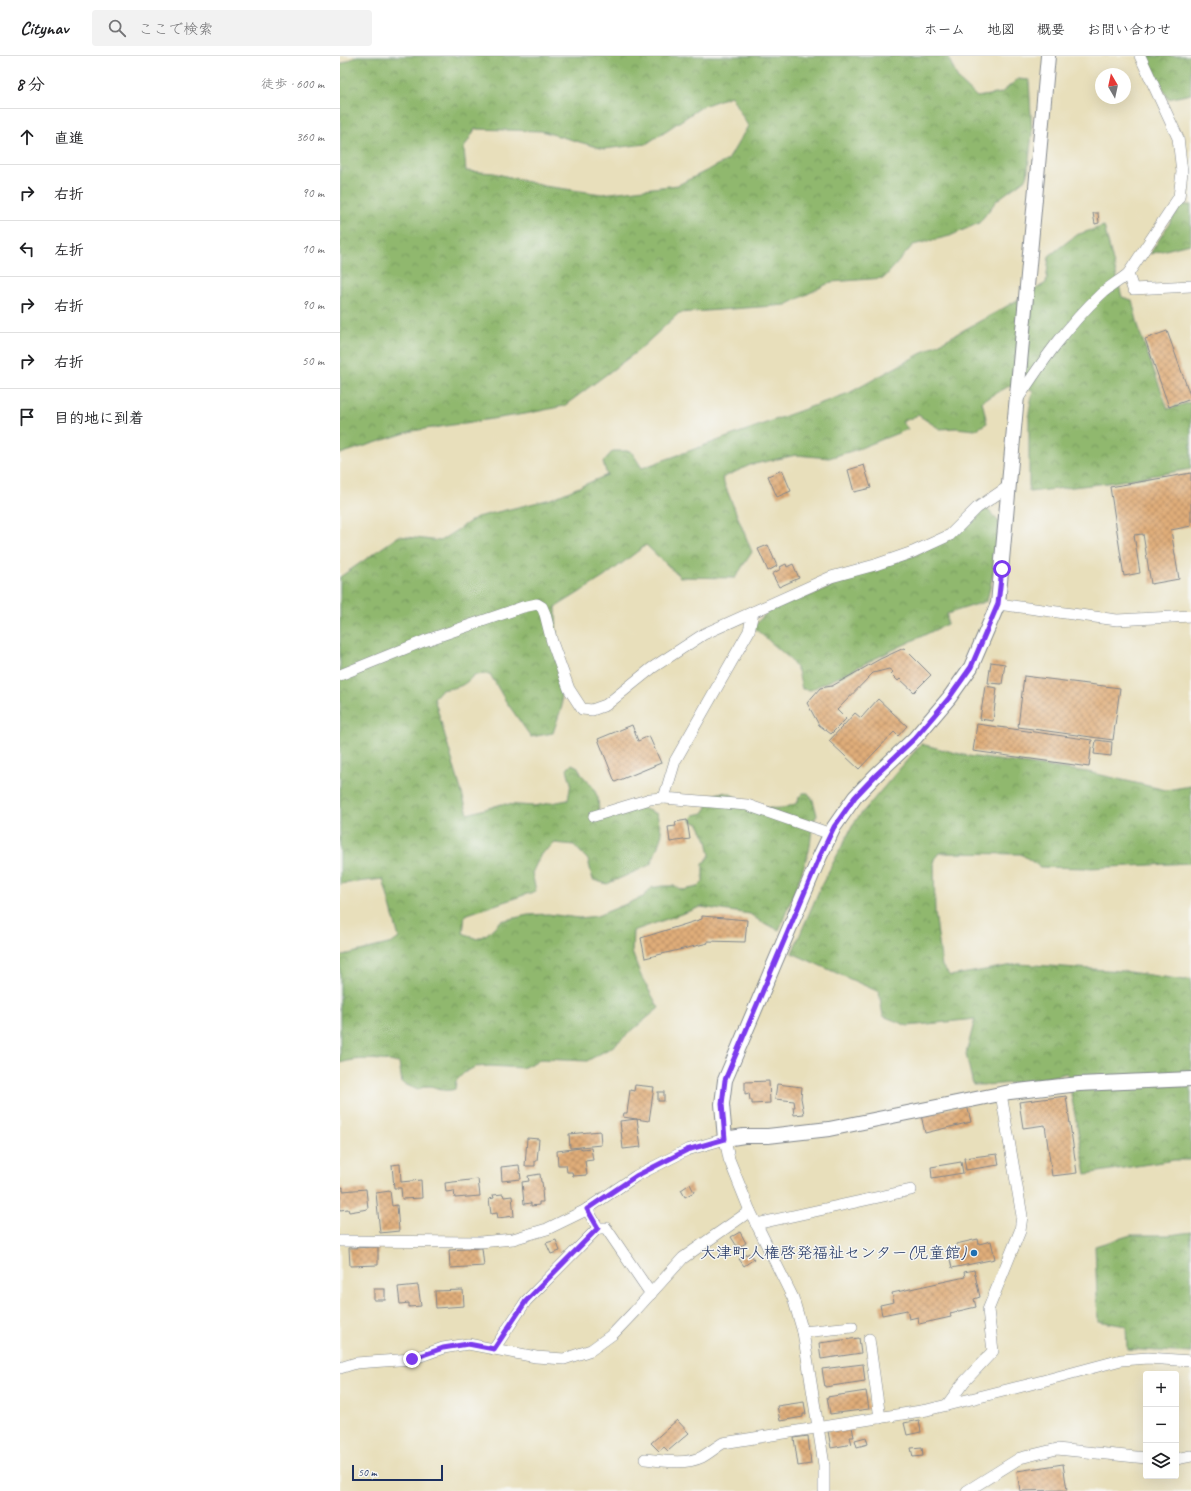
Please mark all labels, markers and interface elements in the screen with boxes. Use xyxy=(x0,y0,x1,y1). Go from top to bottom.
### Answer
search box xyxy=(92,10,372,46)
text: Citynav xyxy=(20,16,68,40)
icon: search xyxy=(106,17,128,39)
text: ここで検索 xyxy=(138,20,213,39)
text: ホーム xyxy=(924,21,965,38)
text: 地図 xyxy=(987,21,1015,38)
text: 概要 xyxy=(1037,21,1065,38)
text: お問い合わせ xyxy=(1087,21,1171,38)
north arrow xyxy=(1095,68,1131,104)
text: 8 分 xyxy=(16,74,45,95)
text: 徒歩 · 600 m xyxy=(261,76,324,92)
icon: ahead xyxy=(16,126,38,148)
text: 直進 xyxy=(54,129,84,148)
text: 360 m xyxy=(296,129,324,145)
icon: right xyxy=(16,182,38,204)
text: 右折 xyxy=(54,185,84,204)
text: 90 m xyxy=(302,185,324,201)
icon: left xyxy=(16,238,38,260)
text: 左折 xyxy=(54,241,84,260)
text: 10 m xyxy=(302,241,324,257)
icon: right xyxy=(16,294,38,316)
text: 右折 xyxy=(54,297,84,316)
text: 90 m xyxy=(302,297,324,313)
icon: right xyxy=(16,350,38,372)
text: 右折 xyxy=(54,353,84,372)
text: 50 m xyxy=(302,353,324,369)
icon: arrive xyxy=(16,406,38,428)
text: 目的地に到着 xyxy=(54,409,144,428)
route start xyxy=(993,560,1011,578)
place label: 大津町人権啓発福祉センター(児童館) xyxy=(700,1243,967,1263)
marker: 大津町人権啓発福祉センター(児童館) xyxy=(969,1248,979,1258)
route end xyxy=(403,1350,421,1368)
map controls xyxy=(1143,1371,1179,1479)
button: + xyxy=(1143,1371,1179,1407)
button: − xyxy=(1143,1407,1179,1443)
button: layers xyxy=(1143,1443,1179,1479)
scale bar xyxy=(352,1463,443,1482)
text: 50 m xyxy=(358,1465,377,1479)

